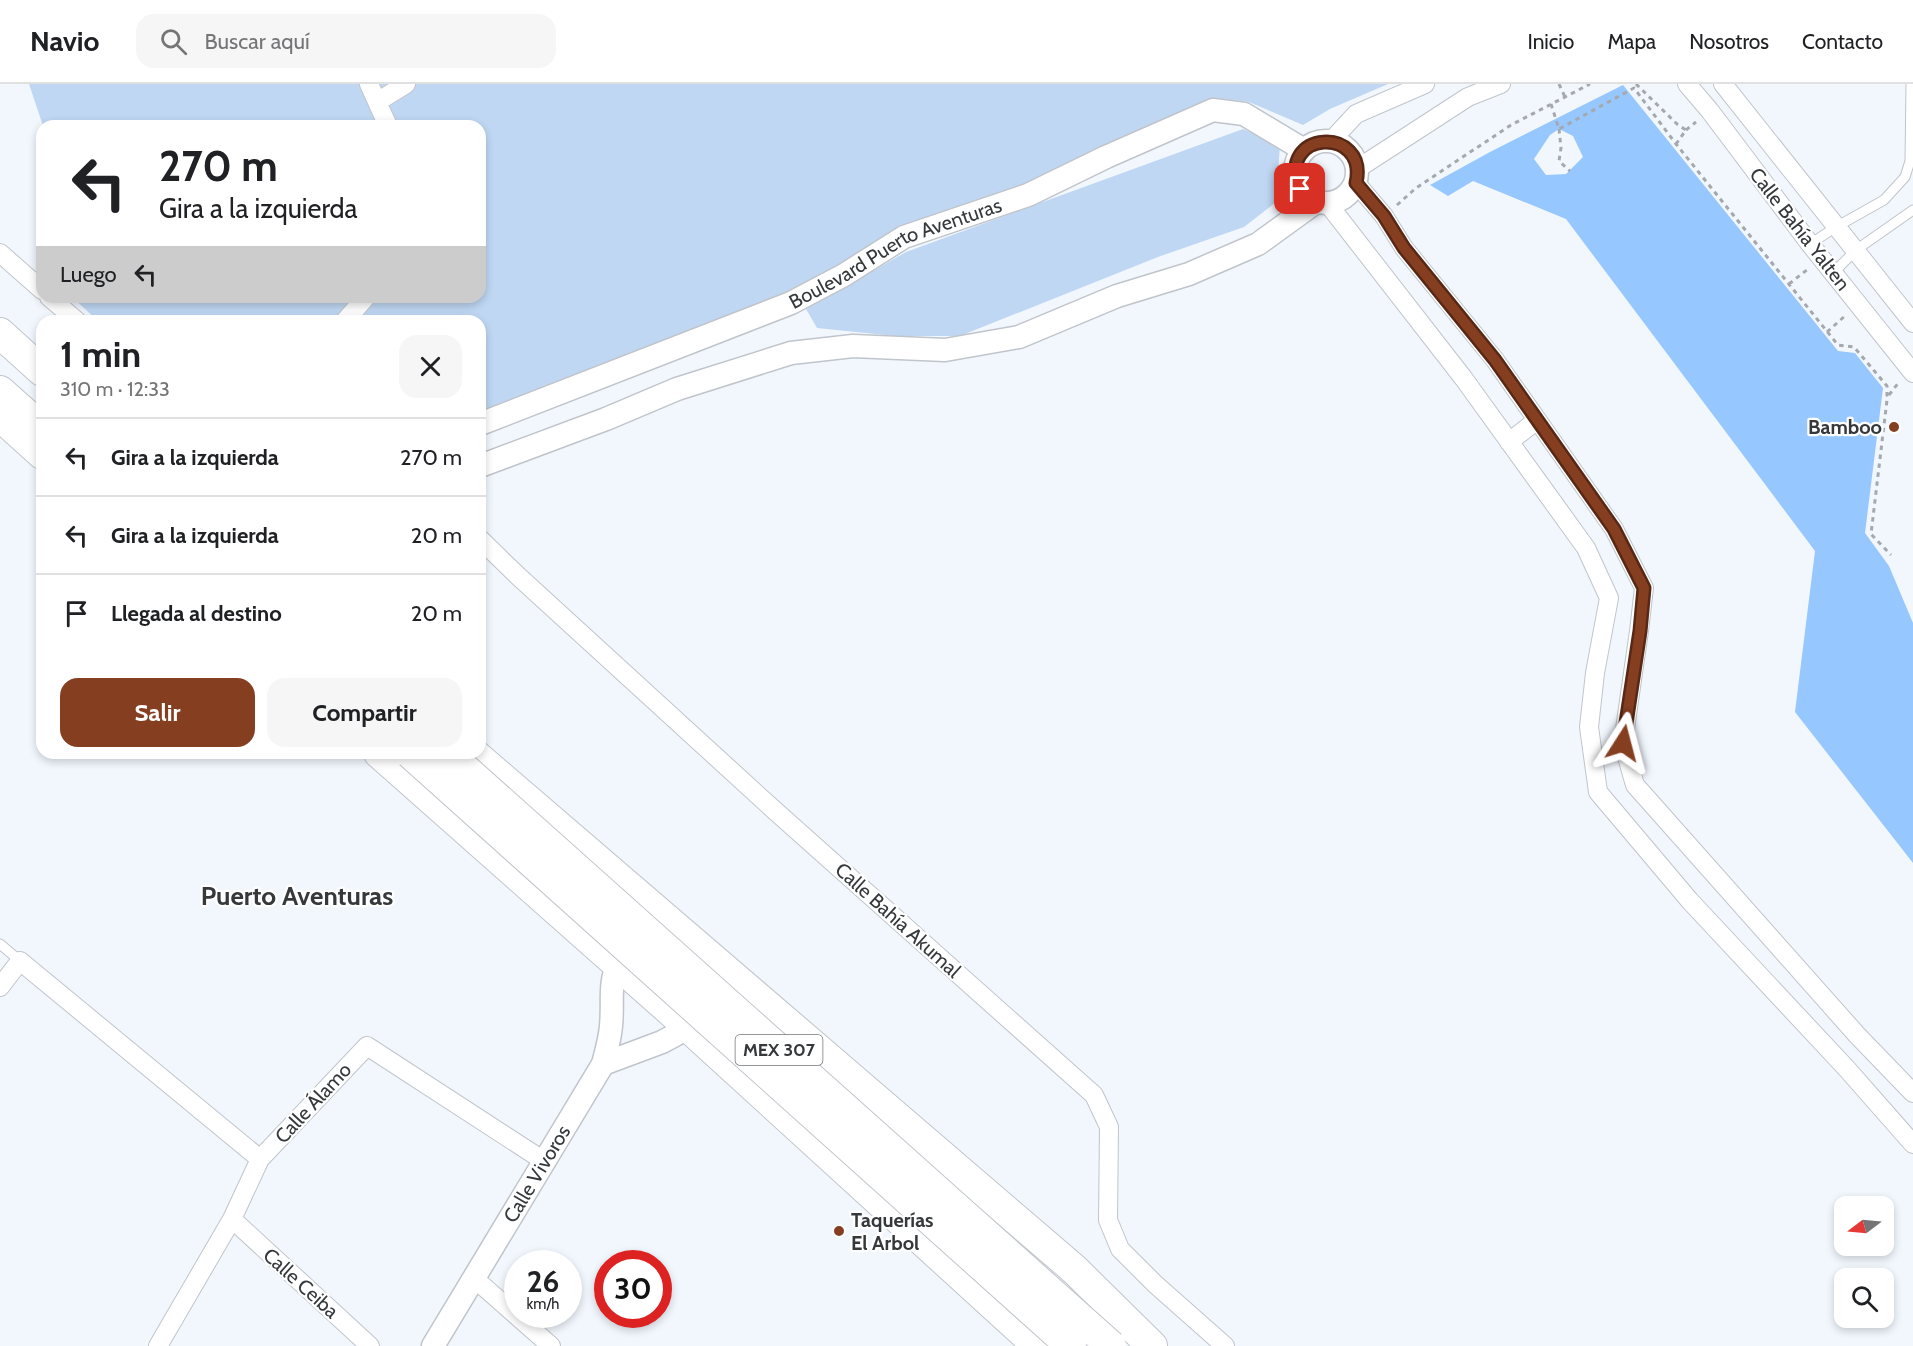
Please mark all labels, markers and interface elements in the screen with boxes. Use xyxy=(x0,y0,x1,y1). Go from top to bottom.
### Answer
search box xyxy=(136,14,556,68)
text: Navio xyxy=(30,24,100,58)
icon: search xyxy=(157,25,190,58)
text: Buscar aquí xyxy=(205,28,310,55)
text: Inicio xyxy=(1527,29,1574,54)
text: Mapa xyxy=(1607,29,1656,54)
text: Nosotros xyxy=(1689,29,1769,54)
text: Contacto xyxy=(1802,29,1883,54)
text: 270 m xyxy=(159,140,278,192)
icon: left xyxy=(60,144,138,222)
pin xyxy=(1274,163,1325,214)
street label: Calle Bahía Yalten xyxy=(1745,163,1855,295)
icon: arrive xyxy=(1283,172,1316,205)
text: Gira a la izquierda xyxy=(159,192,358,225)
street label: Boulevard Puerto Aventuras xyxy=(785,193,1005,314)
icon: left xyxy=(129,258,162,291)
text: Luego xyxy=(60,261,117,288)
text: 1 min xyxy=(60,332,141,376)
button: close xyxy=(399,335,462,398)
text: 310 m · 12:33 xyxy=(60,377,170,401)
place label: Bamboo xyxy=(1808,415,1882,439)
marker: Bamboo xyxy=(1887,420,1901,434)
icon: left xyxy=(60,441,93,474)
text: Gira a la izquierda xyxy=(111,444,279,471)
text: 270 m xyxy=(400,444,462,471)
icon: left xyxy=(60,519,93,552)
text: Gira a la izquierda xyxy=(111,522,279,549)
text: 20 m xyxy=(411,522,462,549)
icon: arrive xyxy=(60,597,93,630)
text: Llegada al destino xyxy=(111,600,282,627)
text: 20 m xyxy=(411,600,462,627)
button: Salir xyxy=(60,678,255,747)
button: Compartir xyxy=(267,678,462,747)
position arrow xyxy=(1591,711,1655,775)
street label: Calle Bahía Akumal xyxy=(830,857,966,983)
district label: Puerto Aventuras xyxy=(201,880,393,912)
road number: MEX 307 xyxy=(736,1035,822,1065)
street label: Calle Álamo xyxy=(270,1058,356,1148)
street label: Calle Vivoros xyxy=(498,1121,575,1227)
north arrow xyxy=(1834,1196,1894,1256)
map controls xyxy=(1834,1196,1894,1328)
place label: Taquerías El Arbol xyxy=(851,1208,934,1255)
marker: Taquerías El Arbol xyxy=(832,1224,846,1238)
street label: Calle Ceiba xyxy=(258,1243,344,1323)
speed limit sign: 30 xyxy=(594,1250,672,1328)
text: 26 xyxy=(527,1263,559,1300)
button: search xyxy=(1834,1268,1894,1328)
text: km/h xyxy=(527,1295,559,1313)

